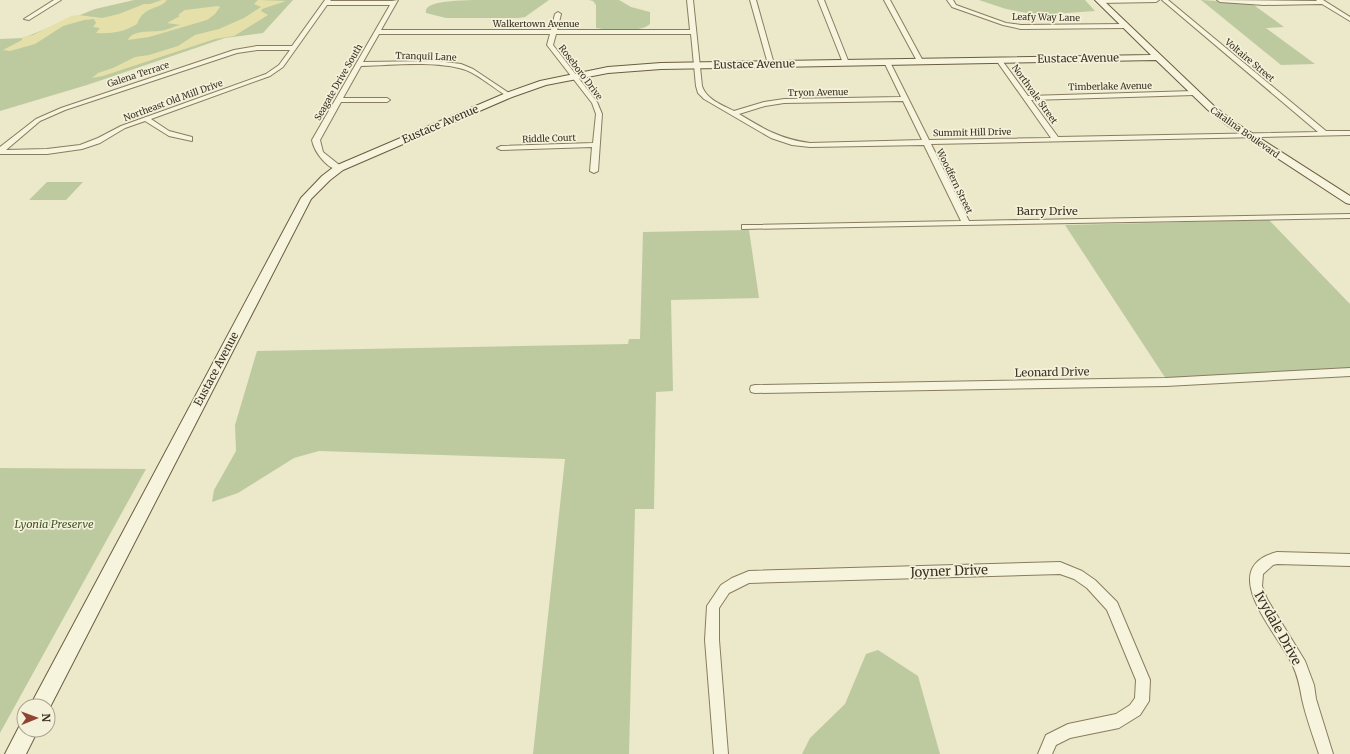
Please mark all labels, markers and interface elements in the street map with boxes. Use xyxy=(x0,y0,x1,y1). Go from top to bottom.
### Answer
street label: Leafy Way Lane xyxy=(1012,11,1080,23)
street label: Walkertown Avenue xyxy=(492,18,580,29)
street label: Voltaire Street xyxy=(1222,36,1277,84)
street label: Seagate Drive South xyxy=(312,42,364,122)
street label: Roseboro Drive xyxy=(557,42,605,102)
street label: Tranquil Lane xyxy=(395,49,457,63)
street label: Eustace Avenue xyxy=(1037,50,1119,66)
street label: Eustace Avenue xyxy=(713,56,795,72)
street label: Galena Terrace xyxy=(106,59,171,89)
street label: Northvale Street xyxy=(1010,62,1061,126)
street label: Northeast Old Mill Drive xyxy=(122,77,224,123)
street label: Timberlake Avenue xyxy=(1068,80,1152,92)
street label: Tryon Avenue xyxy=(788,86,849,98)
street label: Eustace Avenue xyxy=(400,101,481,146)
street label: Catalina Boulevard xyxy=(1208,104,1282,160)
street label: Summit Hill Drive xyxy=(933,126,1012,138)
street label: Riddle Court xyxy=(522,132,577,144)
street label: Woodfern Street xyxy=(934,146,976,216)
street label: Barry Drive xyxy=(1016,204,1078,218)
street label: Eustace Avenue xyxy=(191,329,242,408)
street label: Leonard Drive xyxy=(1014,364,1090,380)
park label: Lyonia Preserve xyxy=(14,517,94,531)
street label: Joyner Drive xyxy=(909,561,988,581)
street label: Ivydale Drive xyxy=(1251,588,1305,668)
north arrow xyxy=(16,698,56,738)
text: N xyxy=(39,713,53,723)

